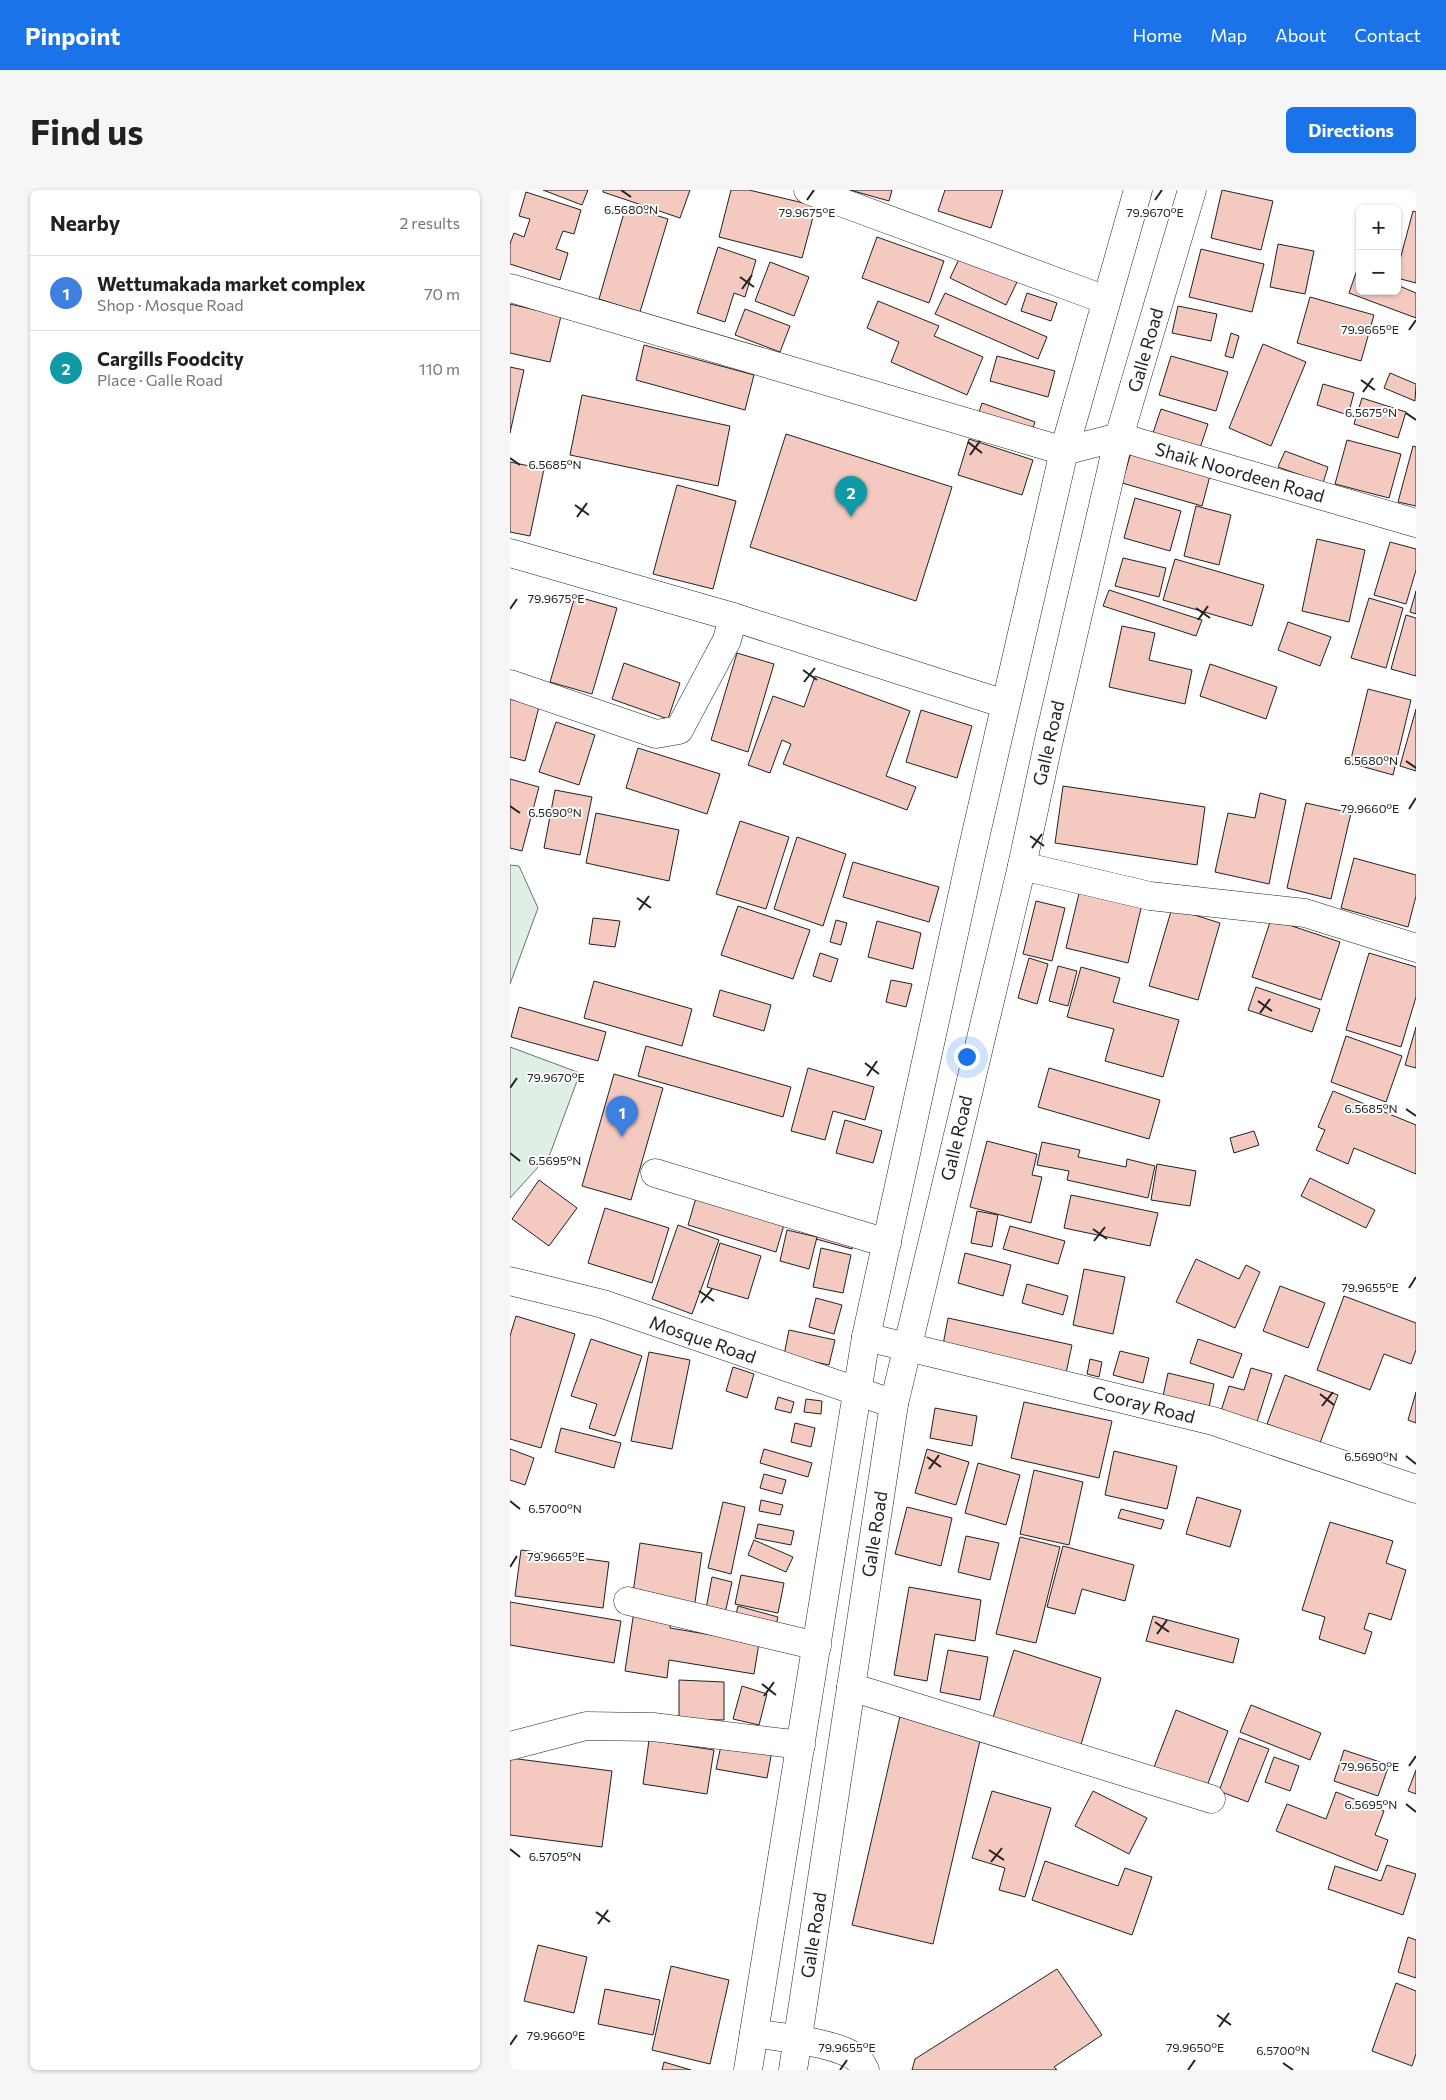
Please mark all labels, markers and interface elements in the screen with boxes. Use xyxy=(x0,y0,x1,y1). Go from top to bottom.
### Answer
text: Pinpoint xyxy=(25,21,120,50)
text: Home xyxy=(1133,24,1182,46)
text: Map xyxy=(1210,24,1247,46)
text: About xyxy=(1275,24,1327,46)
text: Contact xyxy=(1355,24,1421,46)
button: Directions xyxy=(1286,107,1416,153)
text: Find us xyxy=(30,109,144,152)
text: 6.5680°N xyxy=(604,202,658,216)
text: 79.9675°E xyxy=(779,205,835,219)
text: 79.9670°E xyxy=(1126,205,1184,219)
map controls xyxy=(1356,205,1401,295)
button: + xyxy=(1356,205,1401,250)
text: Nearby xyxy=(50,210,120,235)
text: 2 results xyxy=(399,213,460,232)
button: − xyxy=(1356,250,1401,295)
text: Wettumakada market complex xyxy=(97,272,365,295)
text: 1 xyxy=(62,284,70,303)
text: 70 m xyxy=(424,284,460,303)
text: Shop · Mosque Road xyxy=(97,295,244,314)
street label: Galle Road xyxy=(1122,305,1168,395)
text: 79.9665°E xyxy=(1341,322,1399,336)
text: Cargills Foodcity xyxy=(97,347,244,370)
text: 2 xyxy=(61,359,71,378)
text: 110 m xyxy=(419,359,460,378)
text: Place · Galle Road xyxy=(97,370,223,389)
text: 6.5675°N xyxy=(1345,405,1397,419)
street label: Shaik Noordeen Road xyxy=(1153,437,1327,507)
text: 6.5685°N xyxy=(529,457,581,471)
pin: 2 xyxy=(835,476,867,517)
text: 79.9675°E xyxy=(528,591,584,605)
street label: Galle Road xyxy=(1028,698,1068,788)
text: 6.5680°N xyxy=(1344,753,1398,767)
text: 79.9660°E xyxy=(1341,801,1399,815)
text: 6.5690°N xyxy=(528,805,582,819)
your location xyxy=(954,1044,980,1070)
text: 79.9670°E xyxy=(527,1070,585,1084)
street label: Galle Road xyxy=(936,1093,976,1183)
pin: 1 xyxy=(606,1096,638,1137)
text: 6.5685°N xyxy=(1345,1101,1397,1115)
text: 6.5695°N xyxy=(529,1153,581,1167)
text: 79.9655°E xyxy=(1341,1280,1399,1294)
street label: Mosque Road xyxy=(647,1310,759,1368)
street label: Cooray Road xyxy=(1090,1381,1198,1427)
text: 6.5690°N xyxy=(1344,1449,1398,1463)
street label: Galle Road xyxy=(856,1489,892,1579)
text: 6.5700°N xyxy=(528,1501,582,1515)
text: 79.9665°E xyxy=(527,1549,585,1563)
text: 79.9650°E xyxy=(1341,1759,1399,1773)
text: 6.5695°N xyxy=(1345,1797,1397,1811)
text: 6.5705°N xyxy=(529,1849,581,1863)
street label: Galle Road xyxy=(795,1890,831,1980)
text: 79.9660°E xyxy=(527,2028,585,2042)
text: 79.9655°E xyxy=(818,2040,876,2054)
text: 79.9650°E xyxy=(1166,2040,1224,2054)
text: 6.5700°N xyxy=(1256,2043,1310,2057)

